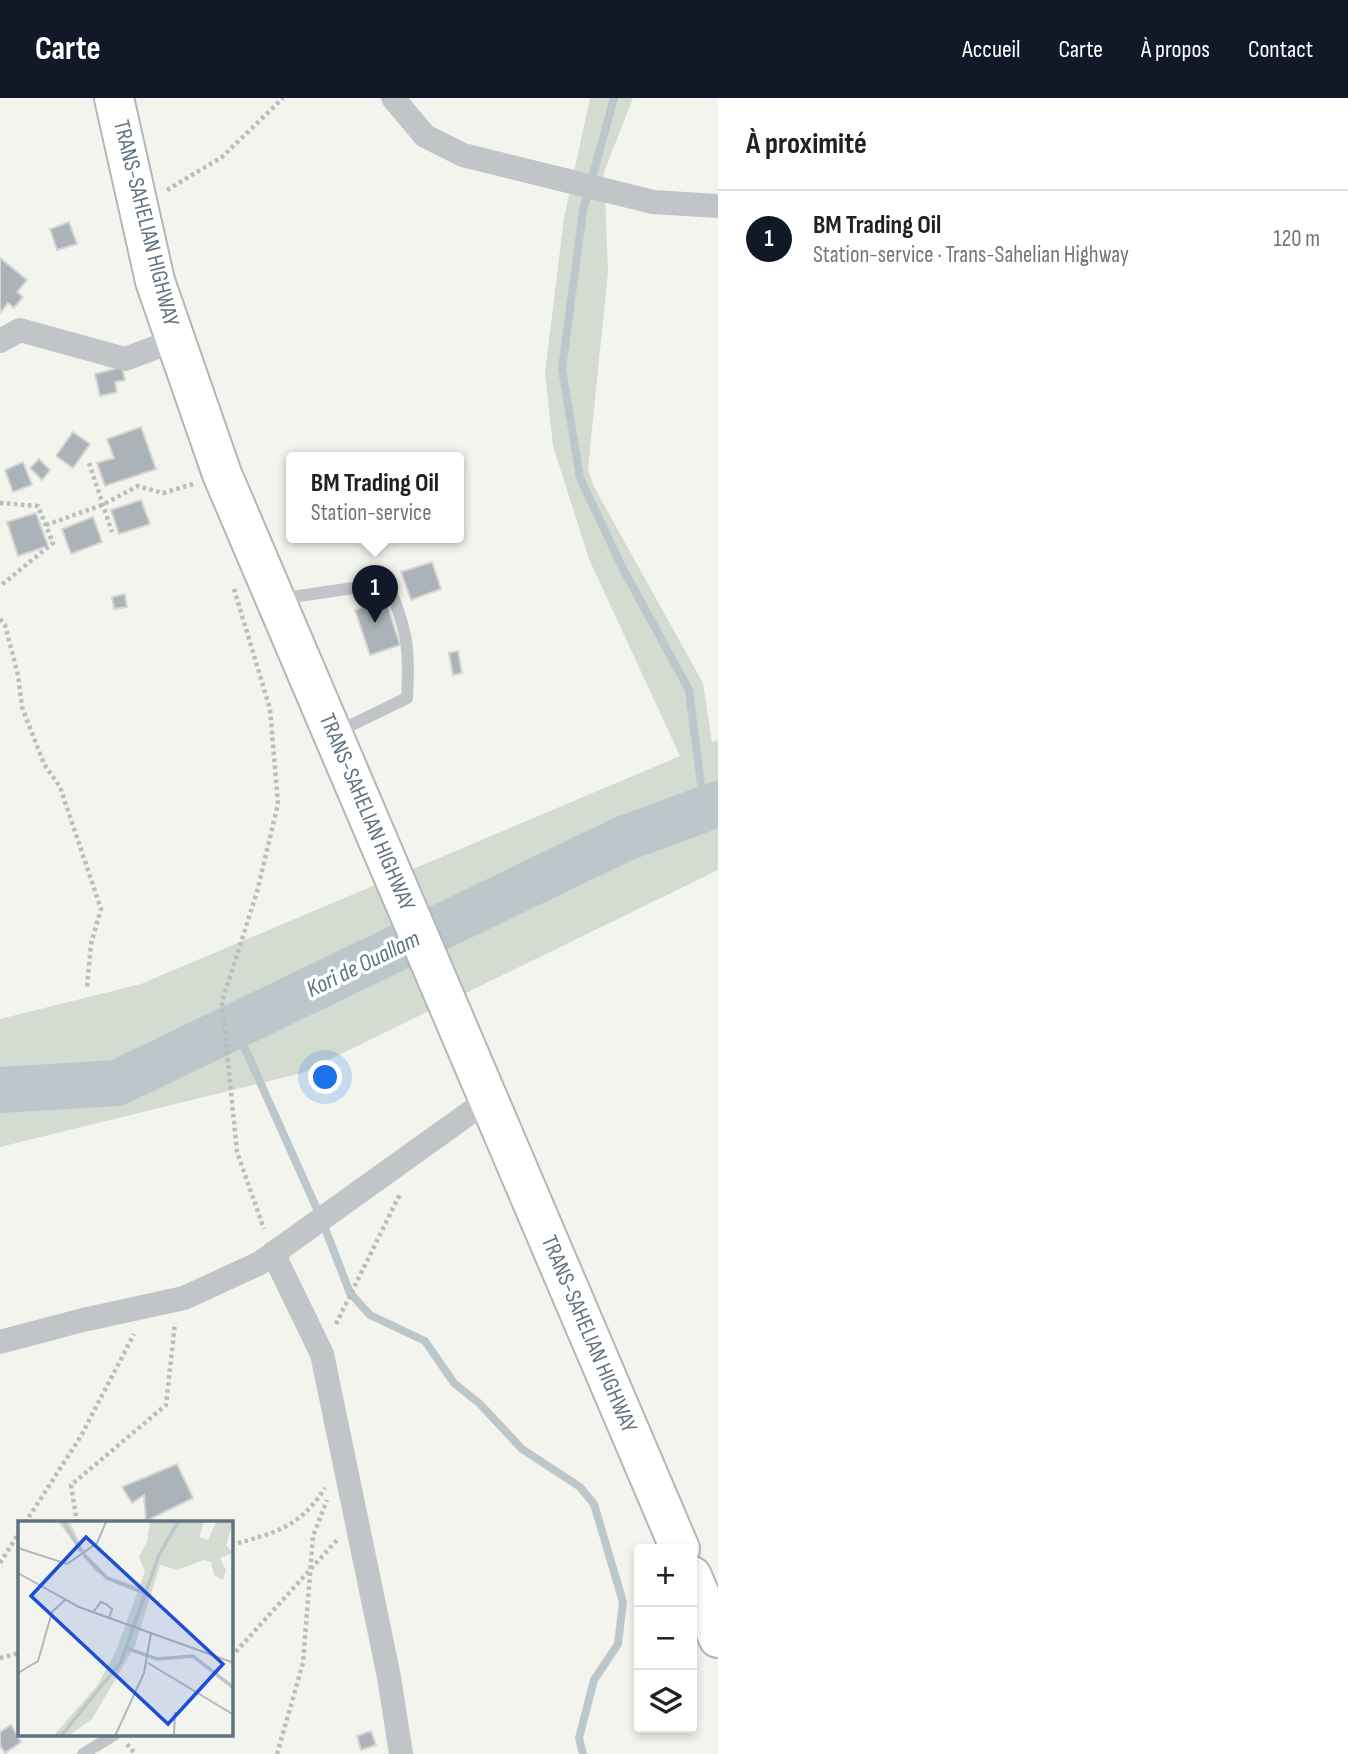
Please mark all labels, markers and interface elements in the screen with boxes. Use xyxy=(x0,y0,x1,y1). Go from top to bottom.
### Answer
text: Carte xyxy=(35,29,101,69)
text: Accueil xyxy=(962,35,1021,64)
text: Carte xyxy=(1059,35,1103,64)
text: À propos xyxy=(1141,35,1210,64)
text: Contact xyxy=(1248,35,1313,64)
street label: TRANS-SAHELIAN HIGHWAY xyxy=(107,117,185,329)
text: À proximité xyxy=(746,126,867,162)
text: BM Trading Oil xyxy=(813,210,941,241)
text: 1 xyxy=(764,225,774,253)
text: 120 m xyxy=(1274,225,1320,253)
text: Station-service · Trans-Sahelian Highway xyxy=(813,241,1129,269)
popup xyxy=(286,452,464,543)
text: BM Trading Oil xyxy=(311,468,439,499)
text: Station-service xyxy=(311,499,431,527)
pin: 1 xyxy=(352,565,398,623)
street label: TRANS-SAHELIAN HIGHWAY xyxy=(313,709,421,915)
water label: Kori de Ouallam xyxy=(302,924,424,1004)
your location xyxy=(308,1060,342,1094)
street label: TRANS-SAHELIAN HIGHWAY xyxy=(535,1231,643,1437)
inset map xyxy=(18,1521,233,1736)
map controls xyxy=(634,1544,697,1733)
button: + xyxy=(634,1544,697,1607)
button: − xyxy=(634,1607,697,1670)
button: layers xyxy=(634,1670,697,1733)

